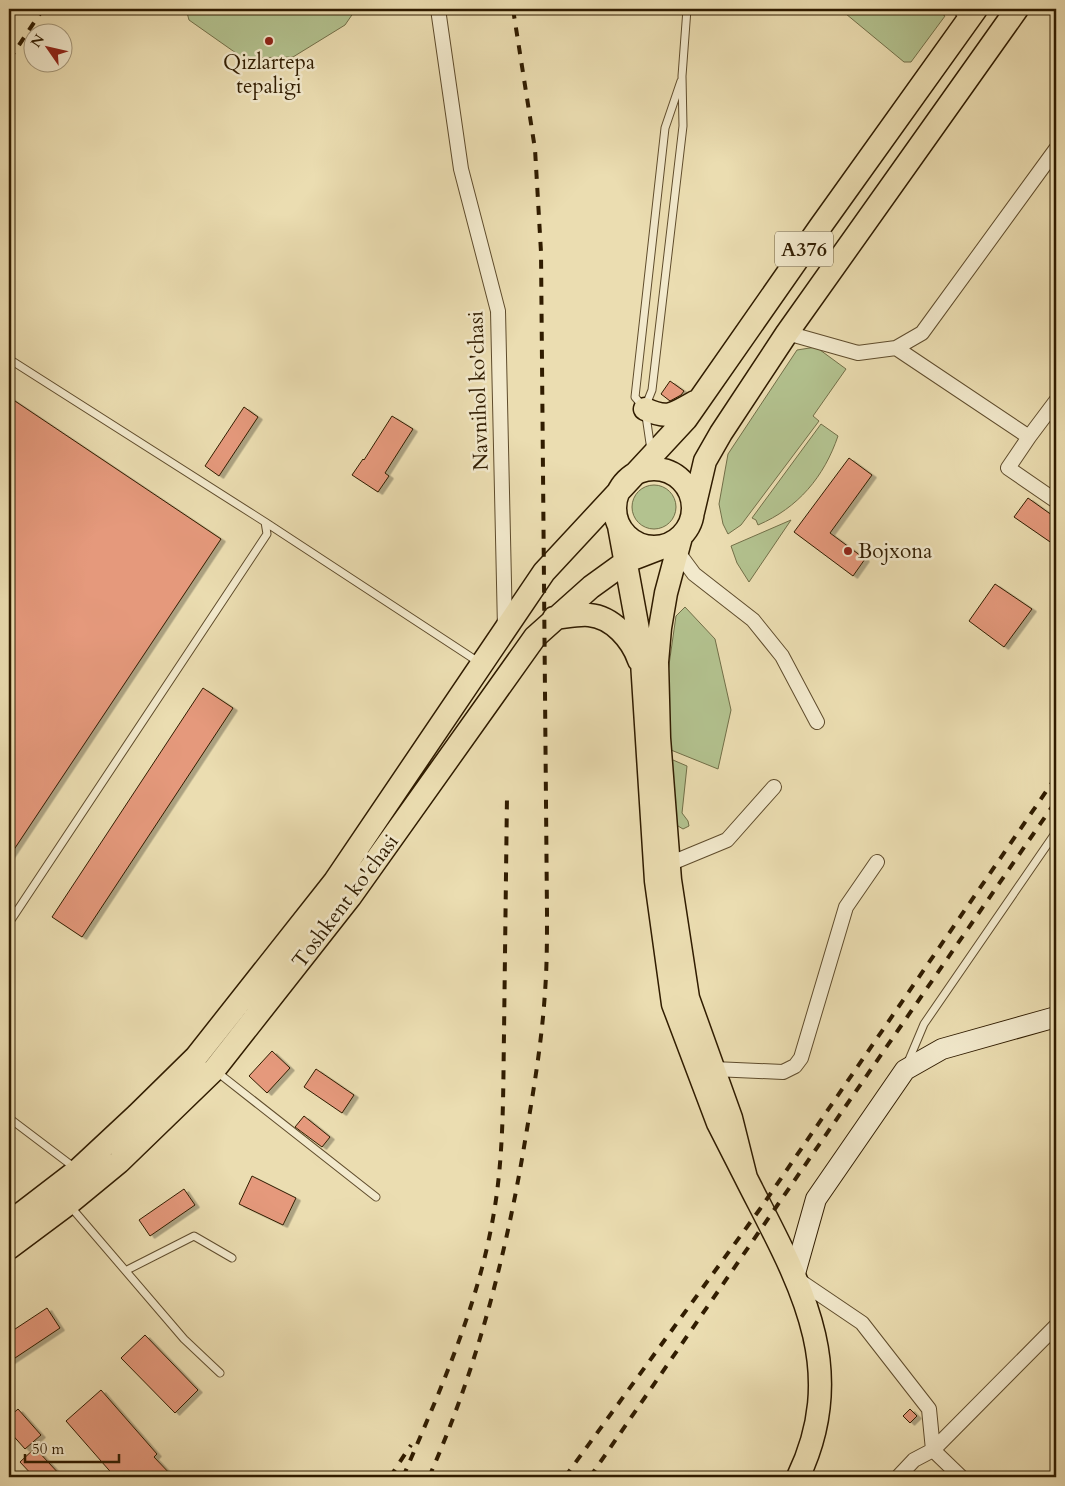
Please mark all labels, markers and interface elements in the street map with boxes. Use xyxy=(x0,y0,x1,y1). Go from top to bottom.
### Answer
north arrow xyxy=(22,22,72,72)
text: N xyxy=(26,31,49,51)
marker: Qizlartepa tepaligi xyxy=(263,35,275,47)
place label: Qizlartepa tepaligi xyxy=(223,48,315,101)
road number: A376 xyxy=(775,232,833,266)
street label: Navnihol ko'chasi xyxy=(461,311,496,471)
place label: Bojxona xyxy=(858,537,932,566)
marker: Bojxona xyxy=(842,545,854,557)
street label: Toshkent ko'chasi xyxy=(285,828,405,974)
scale bar xyxy=(25,1431,119,1463)
text: 50 m xyxy=(32,1439,64,1459)

